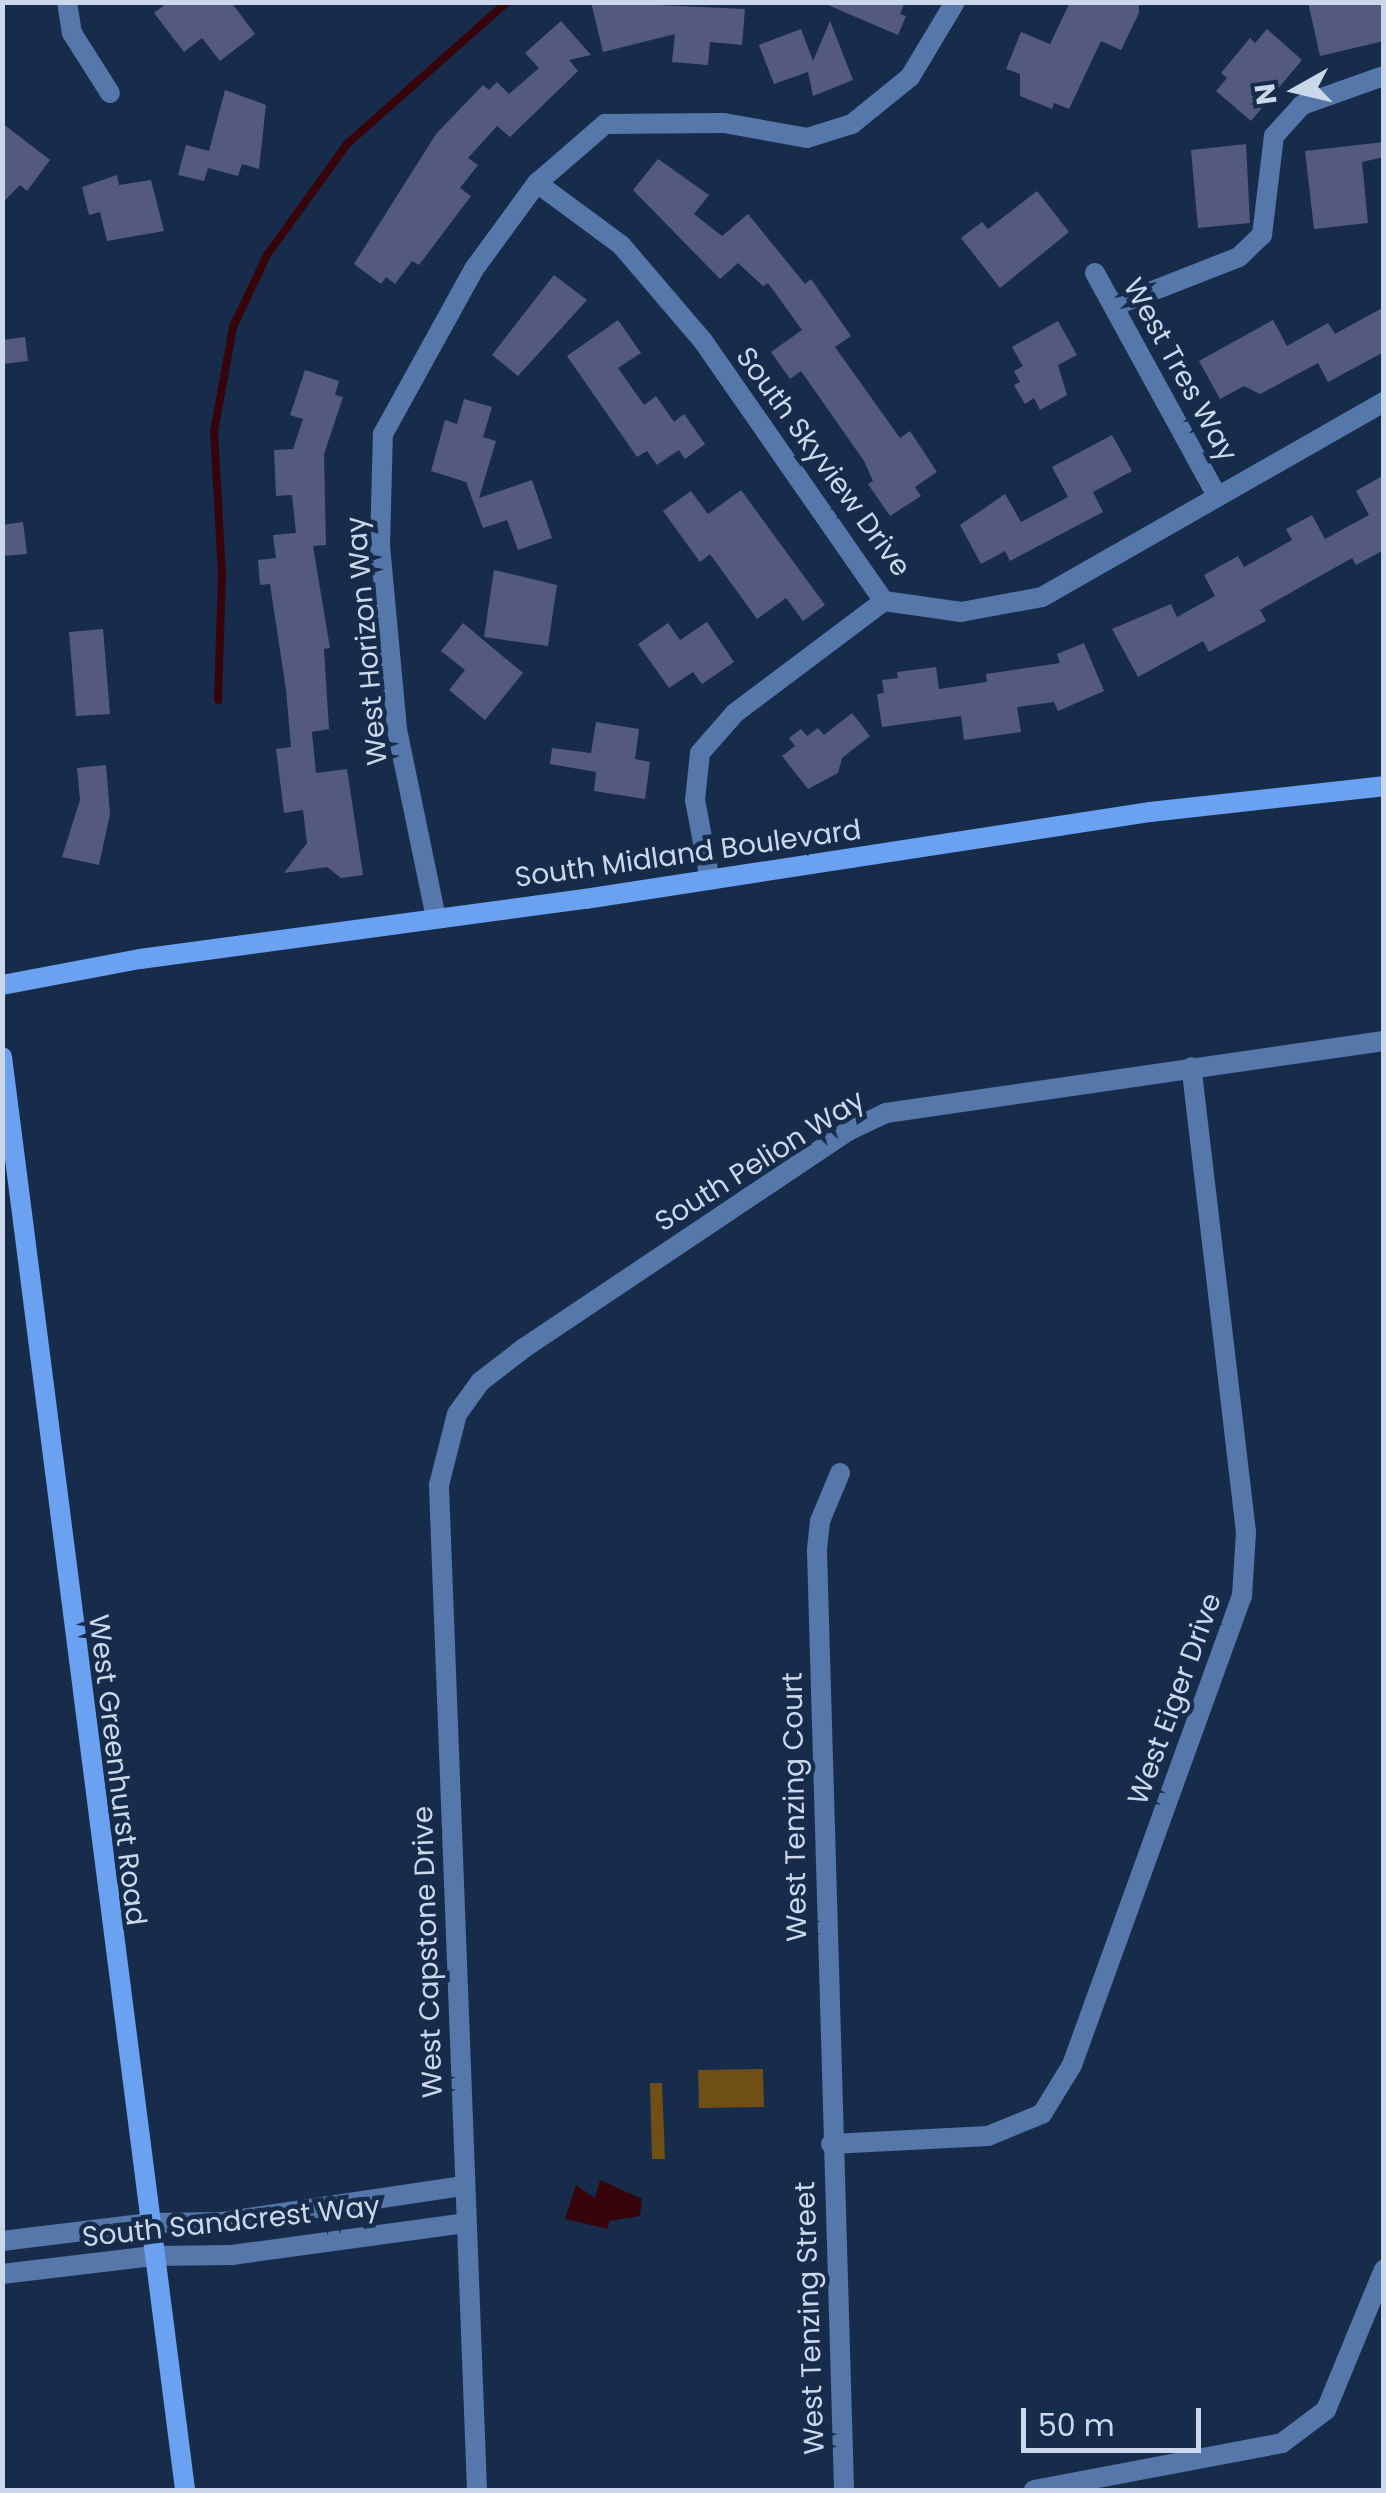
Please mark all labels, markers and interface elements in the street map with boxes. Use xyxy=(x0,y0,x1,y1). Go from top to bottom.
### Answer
north arrow xyxy=(1246,40,1346,140)
text: N xyxy=(1245,81,1287,107)
street label: West Tres Way xyxy=(1116,273,1244,467)
street label: South Skyview Drive xyxy=(729,341,917,583)
street label: West Horizon Way xyxy=(339,515,395,767)
street label: South Midland Boulevard xyxy=(513,813,863,895)
street label: South Pelion Way xyxy=(649,1083,871,1239)
street label: West Eiger Drive xyxy=(1121,1589,1229,1809)
street label: West Greenhurst Road xyxy=(81,1613,153,1927)
street label: West Tenzing Court xyxy=(776,1672,814,1942)
street label: West Capstone Drive xyxy=(406,1805,450,2099)
street label: West Tenzing Street xyxy=(788,2181,832,2455)
street label: South Sandcrest Way xyxy=(80,2190,382,2254)
scale bar xyxy=(1026,2388,1206,2450)
text: 50 m xyxy=(1038,2404,1115,2447)

